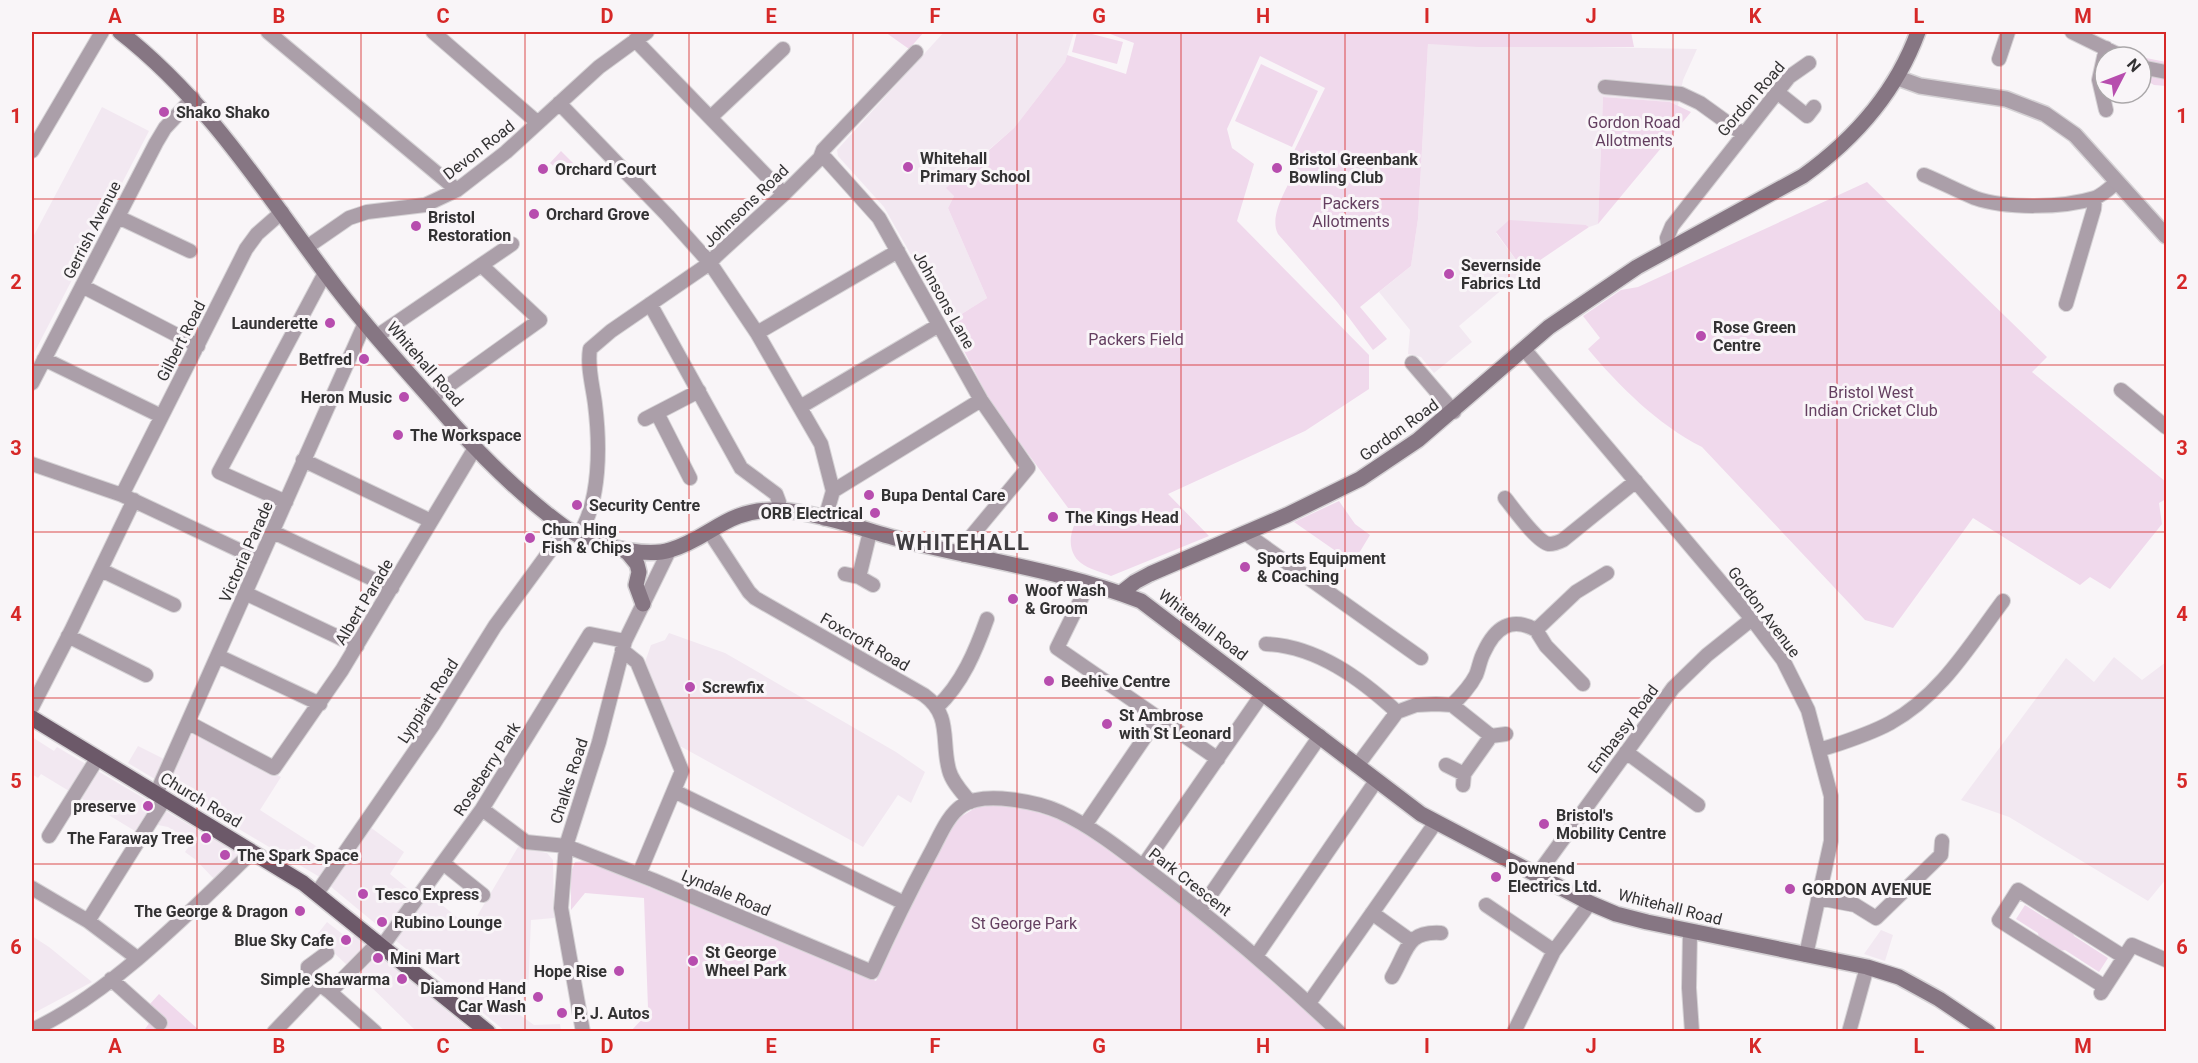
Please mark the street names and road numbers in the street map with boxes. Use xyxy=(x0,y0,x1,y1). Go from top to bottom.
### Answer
street label: Gordon Road xyxy=(1713,58,1789,140)
street label: Devon Road xyxy=(440,116,518,184)
street label: Johnsons Road xyxy=(700,161,792,251)
street label: Gerrish Avenue xyxy=(59,178,125,282)
street label: Johnsons Lane xyxy=(909,248,979,352)
street label: Gilbert Road xyxy=(153,298,209,384)
street label: Whitehall Road xyxy=(383,318,467,410)
street label: Gordon Road xyxy=(1356,395,1442,465)
street label: Victoria Parade xyxy=(215,498,277,606)
street label: Albert Parade xyxy=(331,556,397,648)
street label: Gordon Avenue xyxy=(1724,563,1804,661)
street label: Whitehall Road xyxy=(1155,585,1251,665)
street label: Foxcroft Road xyxy=(817,609,913,675)
street label: Lyppiatt Road xyxy=(394,655,462,747)
street label: Embassy Road xyxy=(1584,681,1662,777)
street label: Roseberry Park xyxy=(450,718,525,819)
street label: Chalks Road xyxy=(546,736,592,826)
street label: Church Road xyxy=(157,768,245,832)
street label: Park Crescent xyxy=(1145,844,1235,920)
street label: Lyndale Road xyxy=(679,866,773,920)
street label: Whitehall Road xyxy=(1616,885,1724,929)

